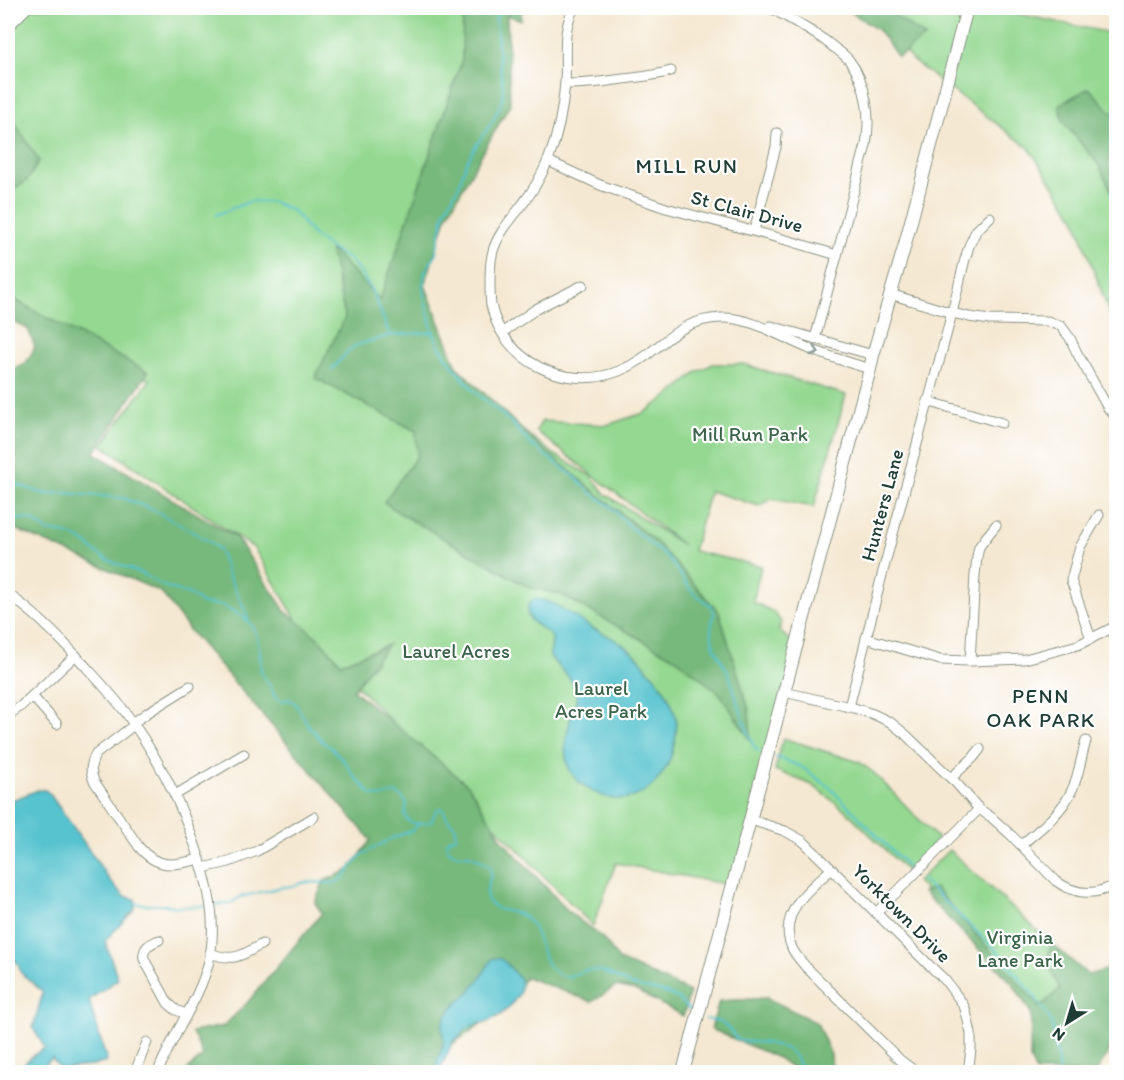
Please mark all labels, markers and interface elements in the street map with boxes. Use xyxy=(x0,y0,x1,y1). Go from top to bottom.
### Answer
district label: MILL RUN xyxy=(635,153,739,178)
street label: St Clair Drive xyxy=(688,185,806,237)
one-way arrow xyxy=(809,344,820,356)
park label: Mill Run Park xyxy=(692,422,808,446)
street label: Hunters Lane xyxy=(856,446,908,564)
park label: Laurel Acres xyxy=(402,639,510,663)
park label: Laurel Acres Park xyxy=(555,676,647,723)
district label: PENN OAK PARK xyxy=(986,683,1096,732)
street label: Yorktown Drive xyxy=(848,859,956,967)
park label: Virginia Lane Park xyxy=(977,925,1063,972)
north arrow xyxy=(1037,993,1097,1053)
text: N xyxy=(1048,1024,1068,1045)

